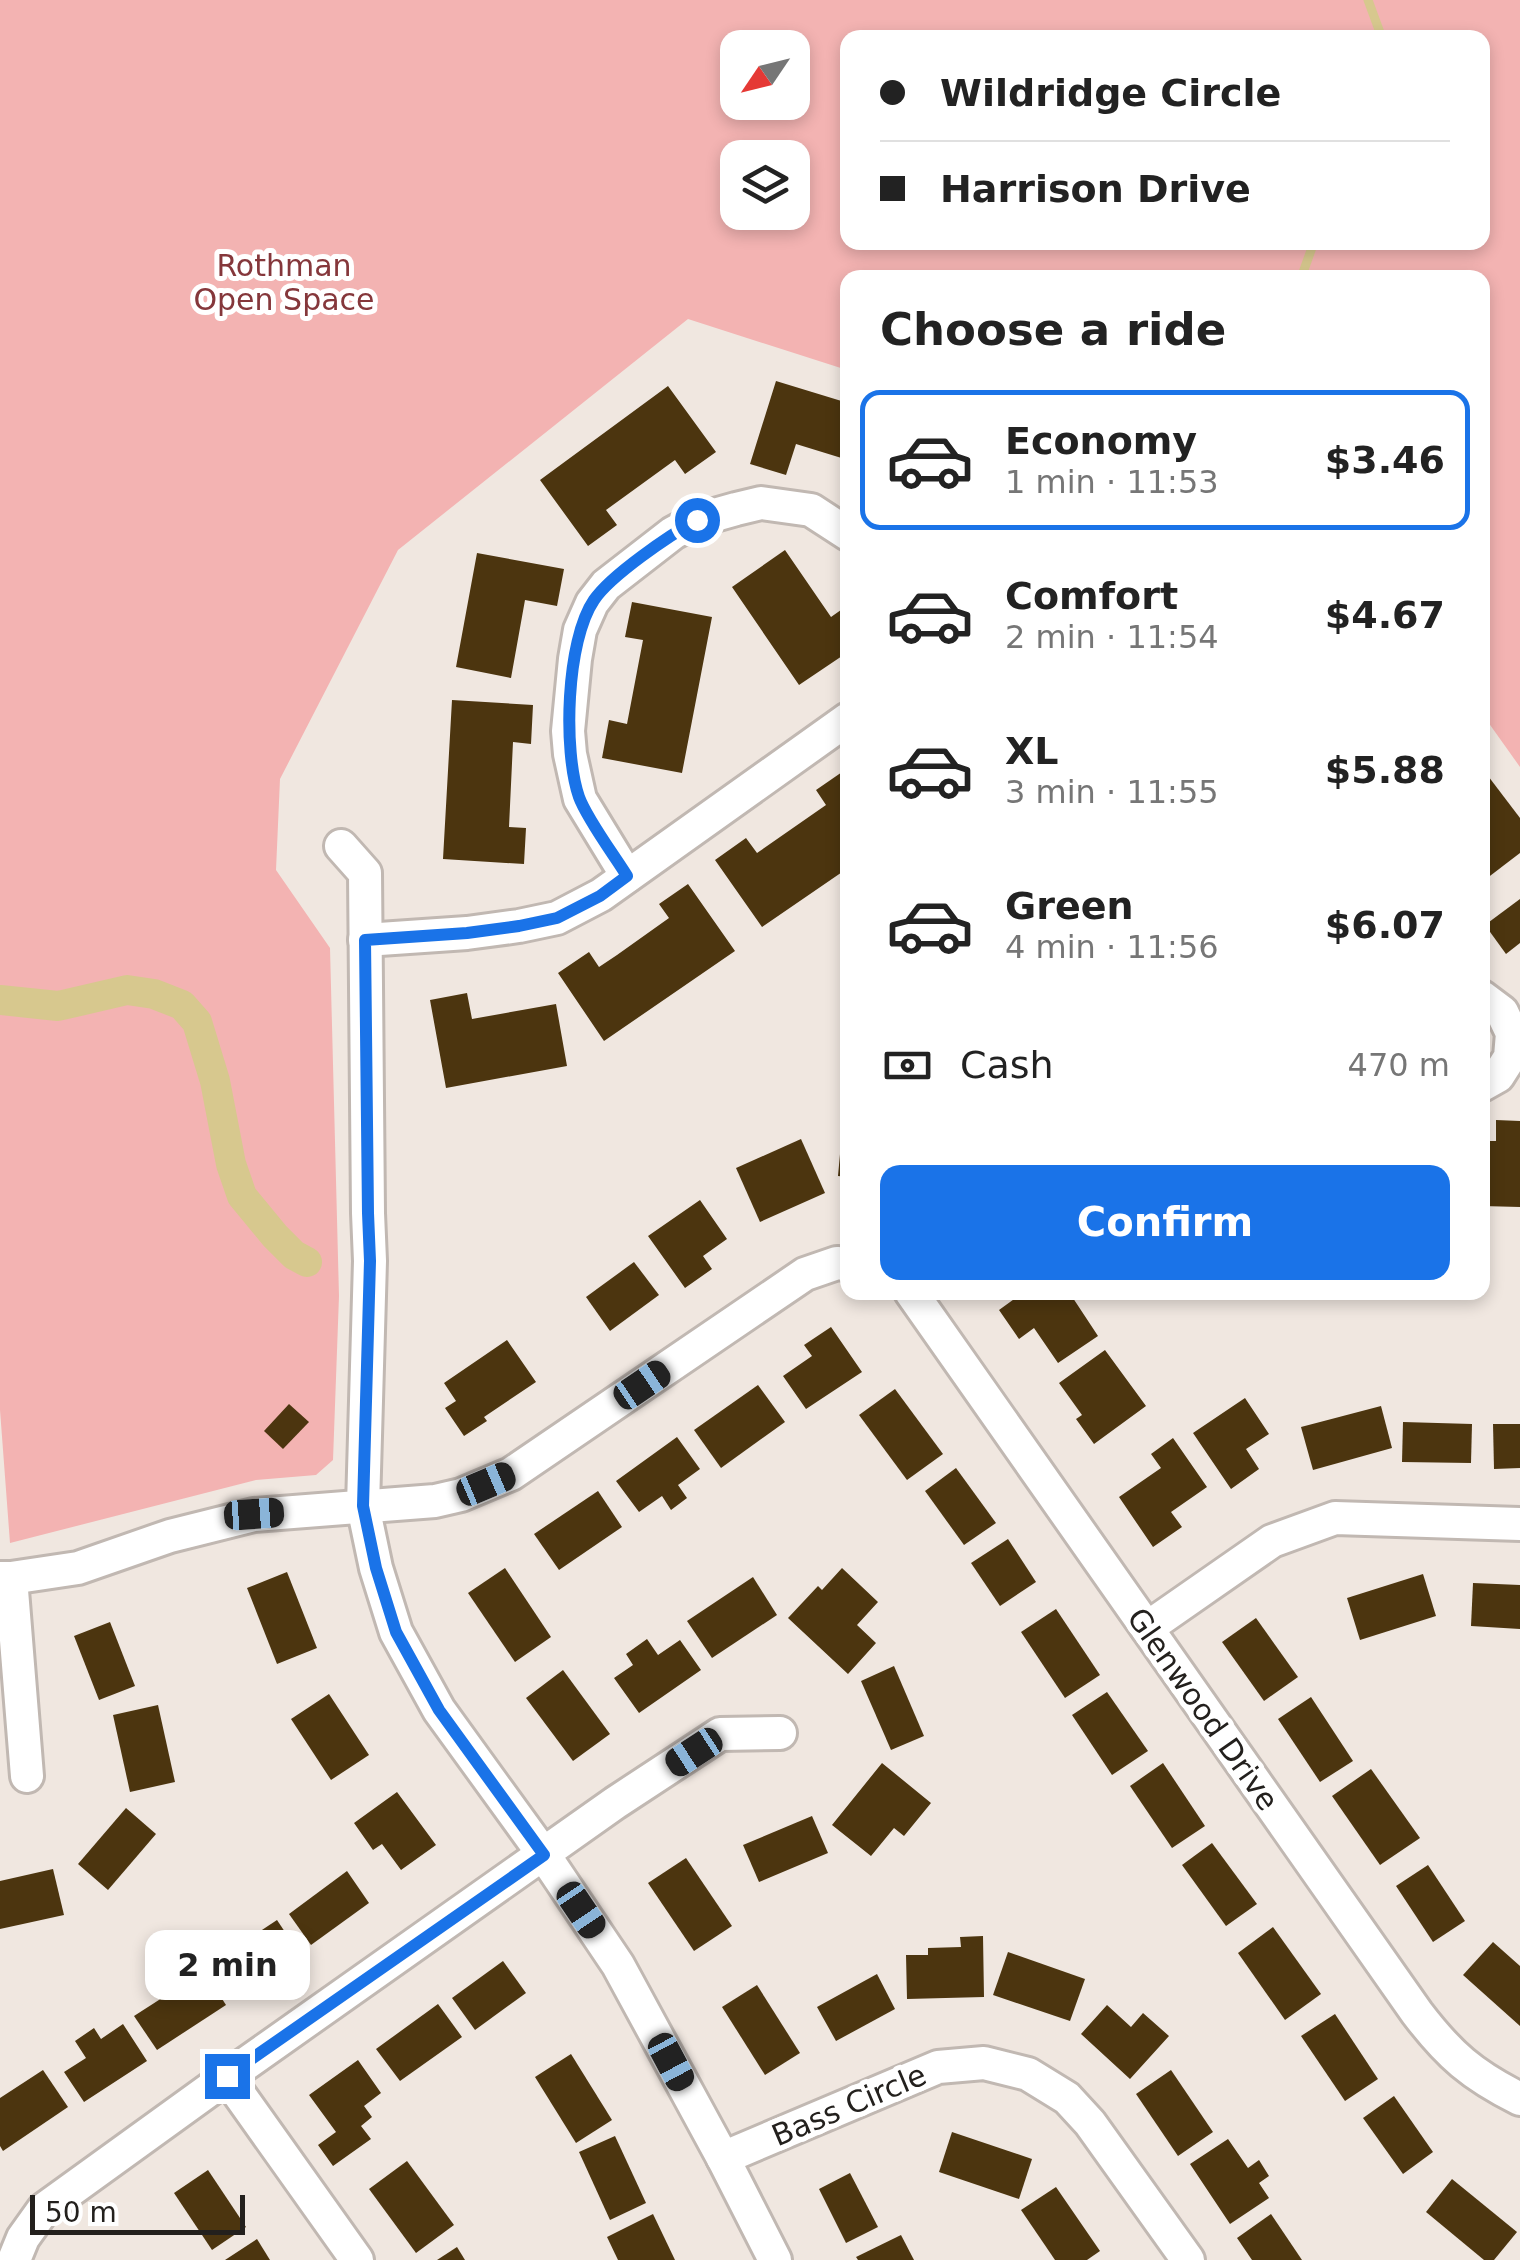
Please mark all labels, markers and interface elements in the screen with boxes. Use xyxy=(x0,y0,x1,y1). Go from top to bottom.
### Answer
north arrow xyxy=(720,30,810,120)
map controls xyxy=(720,30,810,230)
text: Wildridge Circle xyxy=(940,71,1281,115)
button: layers xyxy=(720,140,810,230)
text: Harrison Drive xyxy=(940,167,1251,211)
park label: Rothman Open Space xyxy=(193,248,375,317)
text: Choose a ride xyxy=(880,303,1226,356)
icon: car xyxy=(885,415,975,505)
text: Economy xyxy=(1005,419,1197,463)
text: $3.46 xyxy=(1325,438,1445,482)
text: 1 min · 11:53 xyxy=(1005,463,1219,501)
route start xyxy=(675,498,720,543)
icon: car xyxy=(885,570,975,660)
text: Comfort xyxy=(1005,574,1178,618)
text: $4.67 xyxy=(1325,593,1445,637)
text: 2 min · 11:54 xyxy=(1005,618,1219,656)
icon: car xyxy=(885,725,975,815)
text: XL xyxy=(1005,729,1059,773)
text: $5.88 xyxy=(1325,748,1445,792)
text: 3 min · 11:55 xyxy=(1005,773,1219,811)
icon: car xyxy=(885,880,975,970)
text: Green xyxy=(1005,884,1134,928)
text: $6.07 xyxy=(1325,903,1445,947)
text: 4 min · 11:56 xyxy=(1005,928,1219,966)
icon: cash xyxy=(880,1038,935,1093)
text: Cash xyxy=(960,1043,1054,1087)
text: 470 m xyxy=(1348,1046,1450,1084)
button: Confirm xyxy=(880,1165,1450,1280)
car xyxy=(609,1356,675,1414)
car xyxy=(453,1458,519,1510)
car xyxy=(223,1497,285,1531)
street label: Glenwood Drive xyxy=(1120,1601,1286,1817)
car xyxy=(661,1723,727,1781)
car xyxy=(552,1877,610,1943)
callout: 2 min xyxy=(144,1931,310,2001)
text: 2 min xyxy=(177,1946,278,1984)
car xyxy=(644,2028,698,2096)
route end xyxy=(205,2054,250,2099)
street label: Bass Circle xyxy=(767,2057,931,2153)
scale bar xyxy=(30,2190,245,2234)
text: 50 m xyxy=(45,2196,117,2229)

